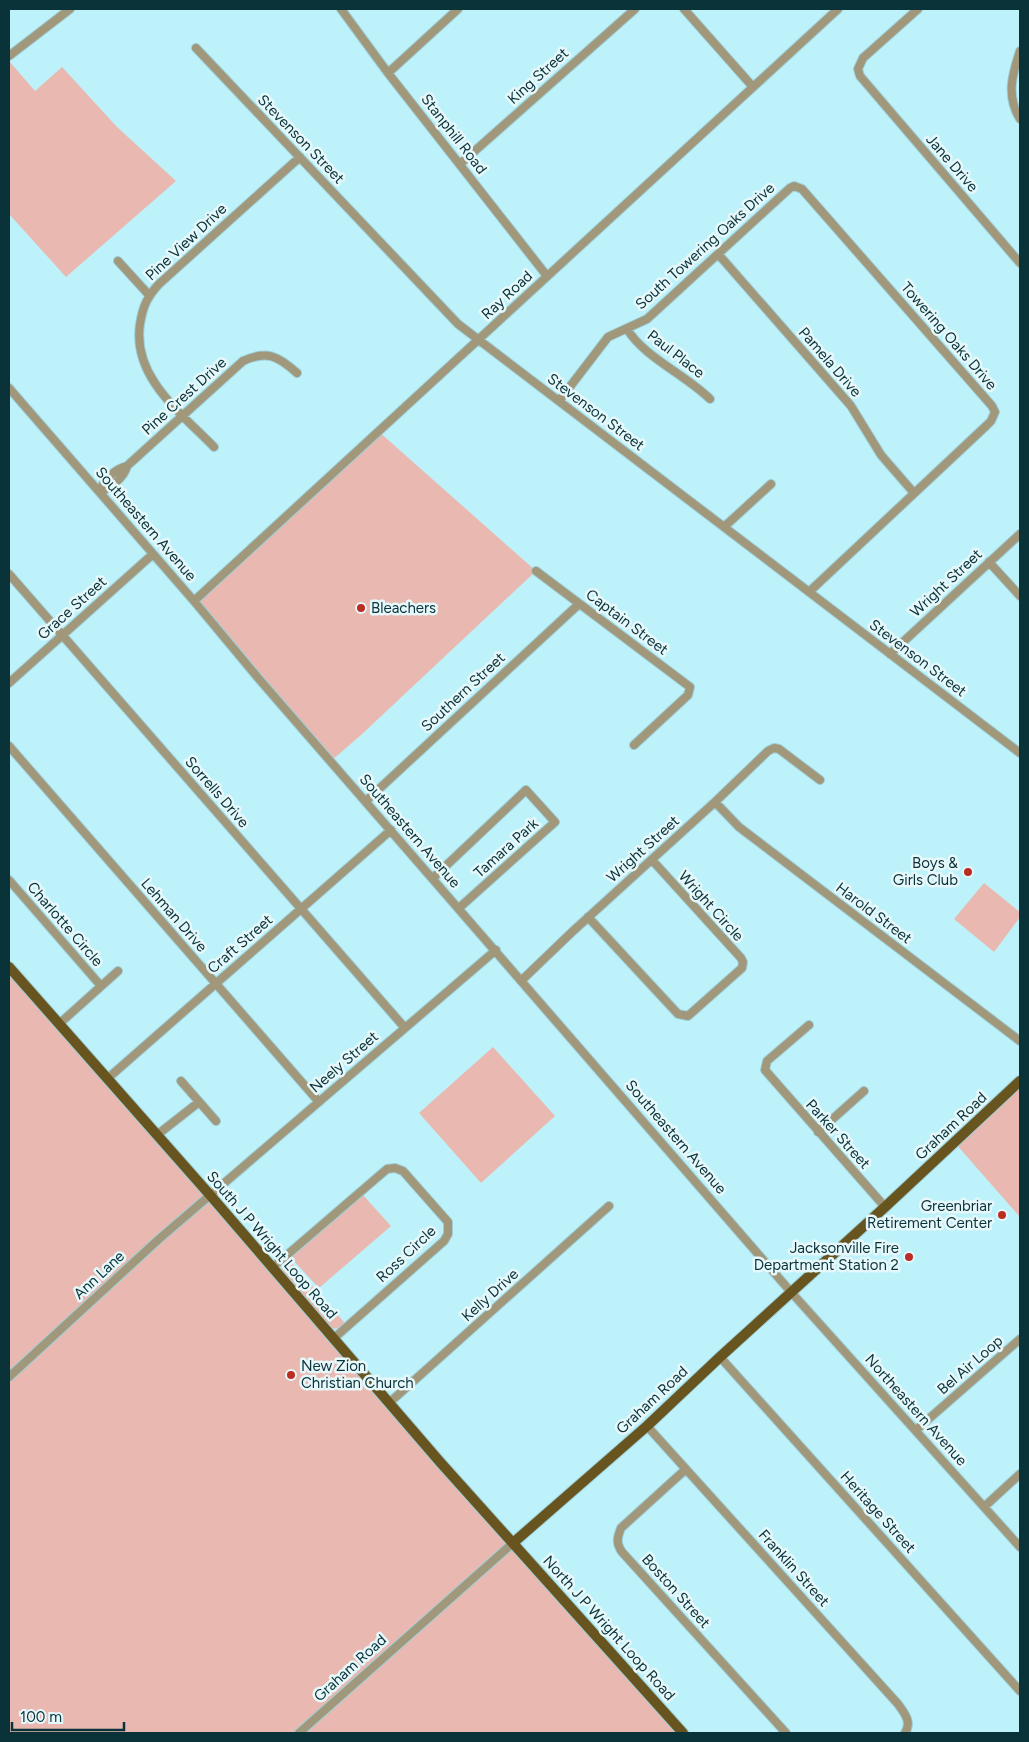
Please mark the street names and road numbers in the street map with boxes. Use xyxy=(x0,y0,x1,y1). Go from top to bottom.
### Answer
street label: King Street xyxy=(504,44,572,108)
street label: Stanphill Road xyxy=(417,90,491,178)
street label: Stevenson Street xyxy=(254,91,348,187)
street label: Jane Drive xyxy=(922,131,982,195)
street label: South Towering Oaks Drive xyxy=(632,179,778,313)
street label: Pine View Drive xyxy=(142,200,230,284)
street label: Ray Road xyxy=(478,267,536,323)
street label: Towering Oaks Drive xyxy=(897,278,1001,394)
street label: Pamela Drive xyxy=(795,323,865,401)
street label: Paul Place xyxy=(644,326,708,382)
street label: Pine Crest Drive xyxy=(138,353,230,439)
street label: Stevenson Street xyxy=(544,370,648,455)
street label: Southeastern Avenue xyxy=(92,463,200,585)
street label: Wright Street xyxy=(906,545,986,621)
street label: Grace Street xyxy=(34,572,110,644)
street label: Captain Street xyxy=(582,585,672,659)
street label: Stevenson Street xyxy=(866,616,970,701)
street label: Southern Street xyxy=(417,648,509,735)
street label: Sorrells Drive xyxy=(181,753,253,831)
street label: Southeastern Avenue xyxy=(356,770,464,892)
street label: Wright Street xyxy=(603,811,683,886)
street label: Tamara Park xyxy=(470,814,542,882)
street label: Wright Circle xyxy=(675,867,747,945)
street label: Lehman Drive xyxy=(137,875,211,955)
street label: Charlotte Circle xyxy=(23,878,107,970)
street label: Harold Street xyxy=(832,879,916,948)
street label: Craft Street xyxy=(204,911,277,977)
street label: Neely Street xyxy=(306,1027,382,1097)
street label: Southeastern Avenue xyxy=(622,1076,730,1198)
street label: Graham Road xyxy=(912,1088,990,1164)
street label: Parker Street xyxy=(802,1096,874,1173)
street label: South J P Wright Loop Road xyxy=(203,1168,341,1322)
street label: Ross Circle xyxy=(373,1222,439,1286)
street label: Ann Lane xyxy=(70,1247,128,1303)
street label: Kelly Drive xyxy=(458,1265,522,1325)
street label: Bel Air Loop xyxy=(934,1332,1007,1398)
street label: Northeastern Avenue xyxy=(861,1350,971,1470)
street label: Graham Road xyxy=(613,1362,691,1438)
street label: Heritage Street xyxy=(837,1467,920,1557)
street label: Franklin Street xyxy=(755,1526,833,1610)
street label: Boston Street xyxy=(638,1550,714,1632)
street label: North J P Wright Loop Road xyxy=(539,1552,679,1704)
street label: Graham Road xyxy=(310,1631,390,1705)

